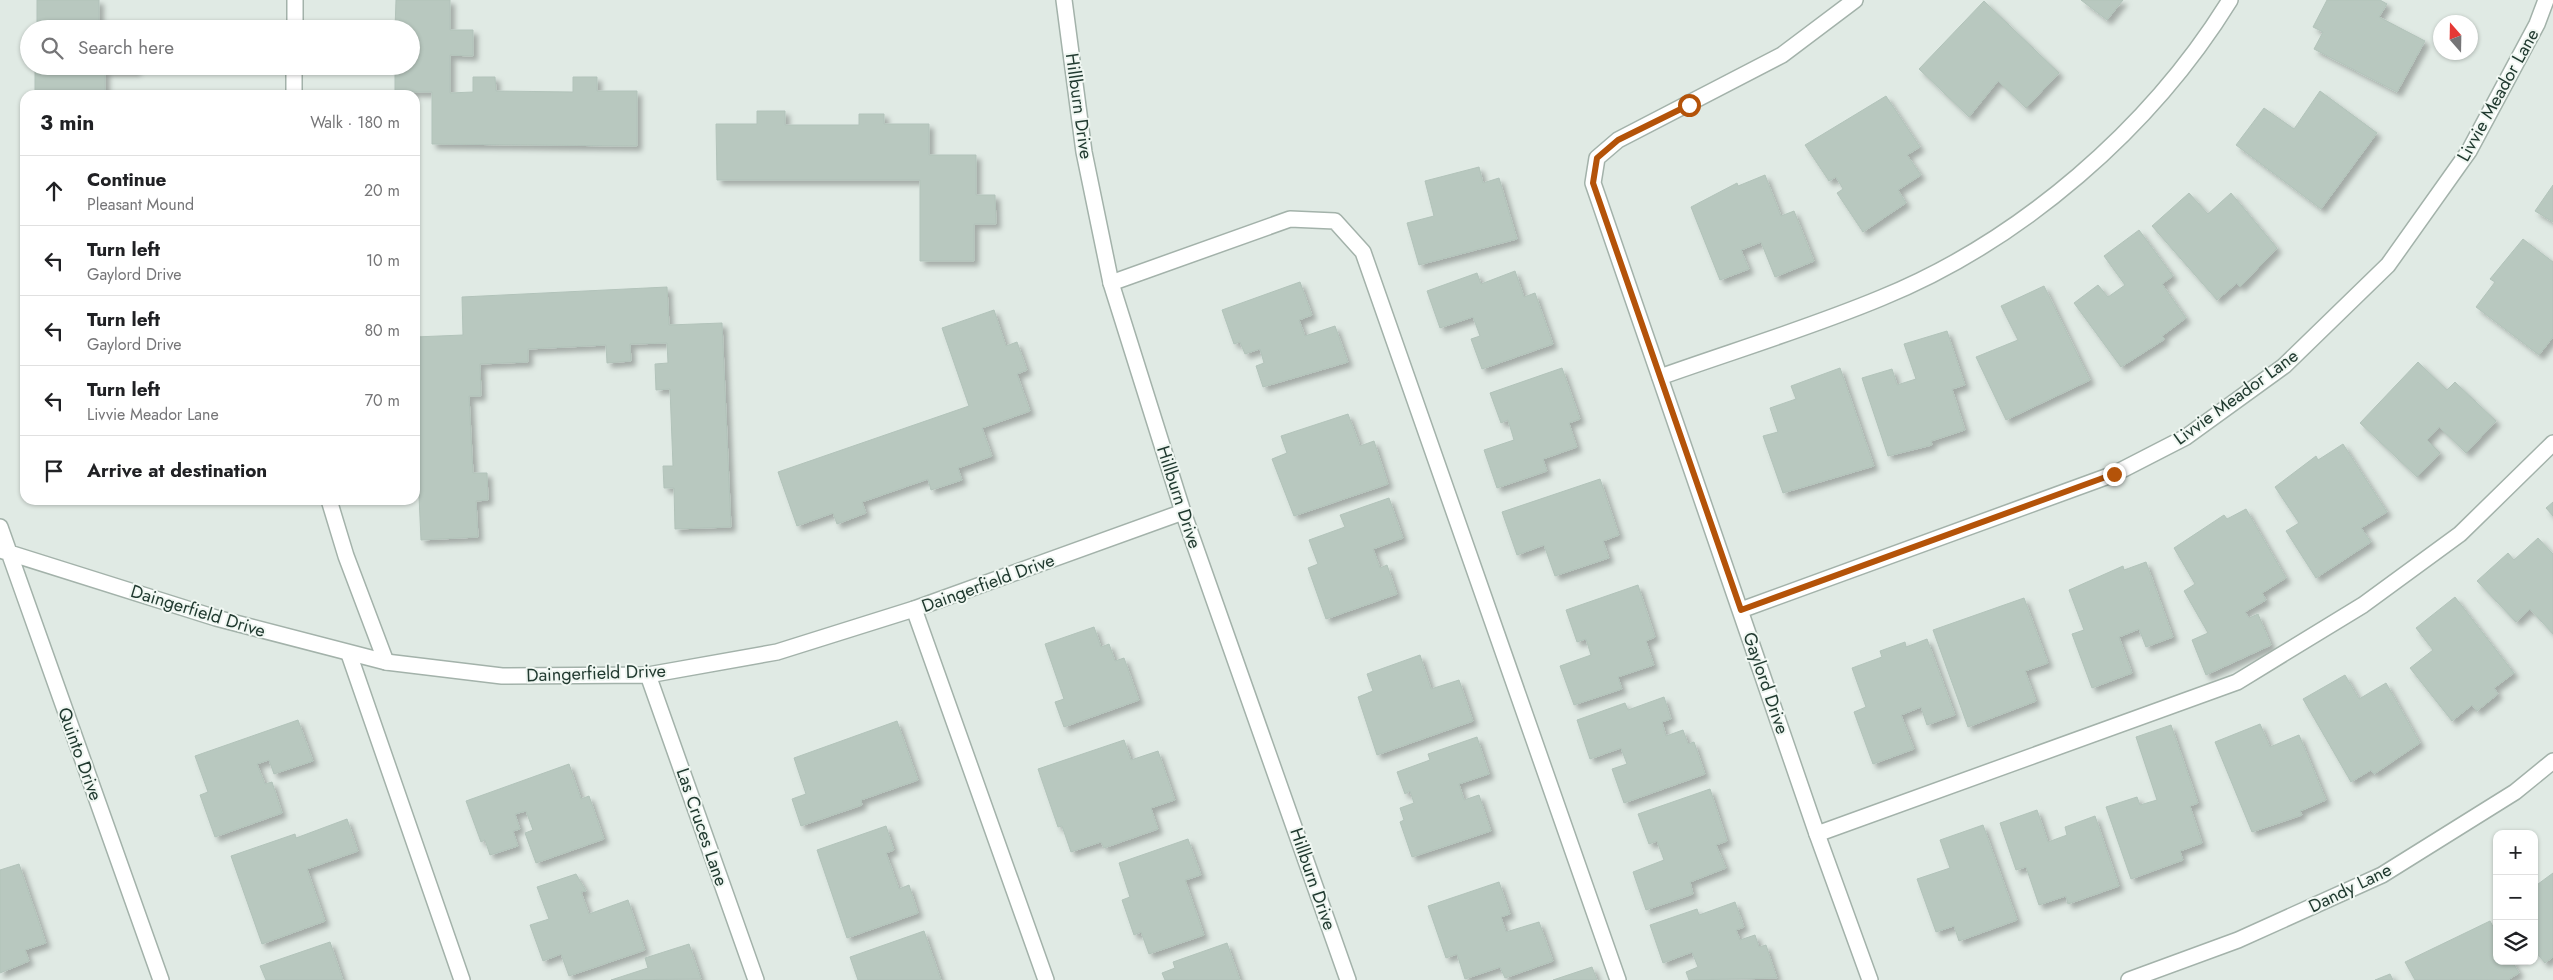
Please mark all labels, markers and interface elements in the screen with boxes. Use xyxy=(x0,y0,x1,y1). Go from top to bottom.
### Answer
north arrow xyxy=(2433,15,2478,60)
search box xyxy=(20,20,420,75)
street label: Livvie Meador Lane xyxy=(2451,24,2545,166)
icon: search xyxy=(38,34,66,62)
text: Search here xyxy=(78,34,174,61)
street label: Hillburn Drive xyxy=(1059,51,1099,161)
route start xyxy=(1678,94,1701,117)
text: 3 min xyxy=(40,108,94,138)
text: Walk · 180 m xyxy=(310,111,400,134)
text: Continue xyxy=(87,166,166,193)
icon: ahead xyxy=(40,177,68,205)
text: 20 m xyxy=(364,179,400,202)
text: Pleasant Mound xyxy=(87,193,194,216)
text: Turn left xyxy=(87,236,160,263)
icon: left xyxy=(40,247,68,275)
text: 10 m xyxy=(366,249,400,272)
text: Gaylord Drive xyxy=(87,263,181,286)
text: Turn left xyxy=(87,306,160,333)
icon: left xyxy=(40,317,68,345)
text: 80 m xyxy=(364,319,400,342)
text: Gaylord Drive xyxy=(87,333,181,356)
street label: Livvie Meador Lane xyxy=(2168,343,2304,451)
text: Turn left xyxy=(87,376,160,403)
icon: left xyxy=(40,387,68,415)
text: 70 m xyxy=(365,389,400,412)
text: Livvie Meador Lane xyxy=(87,403,219,426)
street label: Hillburn Drive xyxy=(1150,442,1208,552)
icon: arrive xyxy=(40,457,68,485)
text: Arrive at destination xyxy=(87,457,267,484)
route end xyxy=(2103,463,2126,486)
street label: Daingerfield Drive xyxy=(918,547,1058,619)
street label: Daingerfield Drive xyxy=(127,578,269,644)
street label: Gaylord Drive xyxy=(1736,629,1796,737)
street label: Daingerfield Drive xyxy=(526,658,666,688)
street label: Quinto Drive xyxy=(51,704,109,804)
street label: Las Cruces Lane xyxy=(670,764,734,890)
street label: Hillburn Drive xyxy=(1283,824,1343,934)
map controls xyxy=(2493,830,2538,965)
button: + xyxy=(2493,830,2538,875)
street label: Dandy Lane xyxy=(2304,857,2396,919)
button: − xyxy=(2493,875,2538,920)
button: layers xyxy=(2493,920,2538,965)

